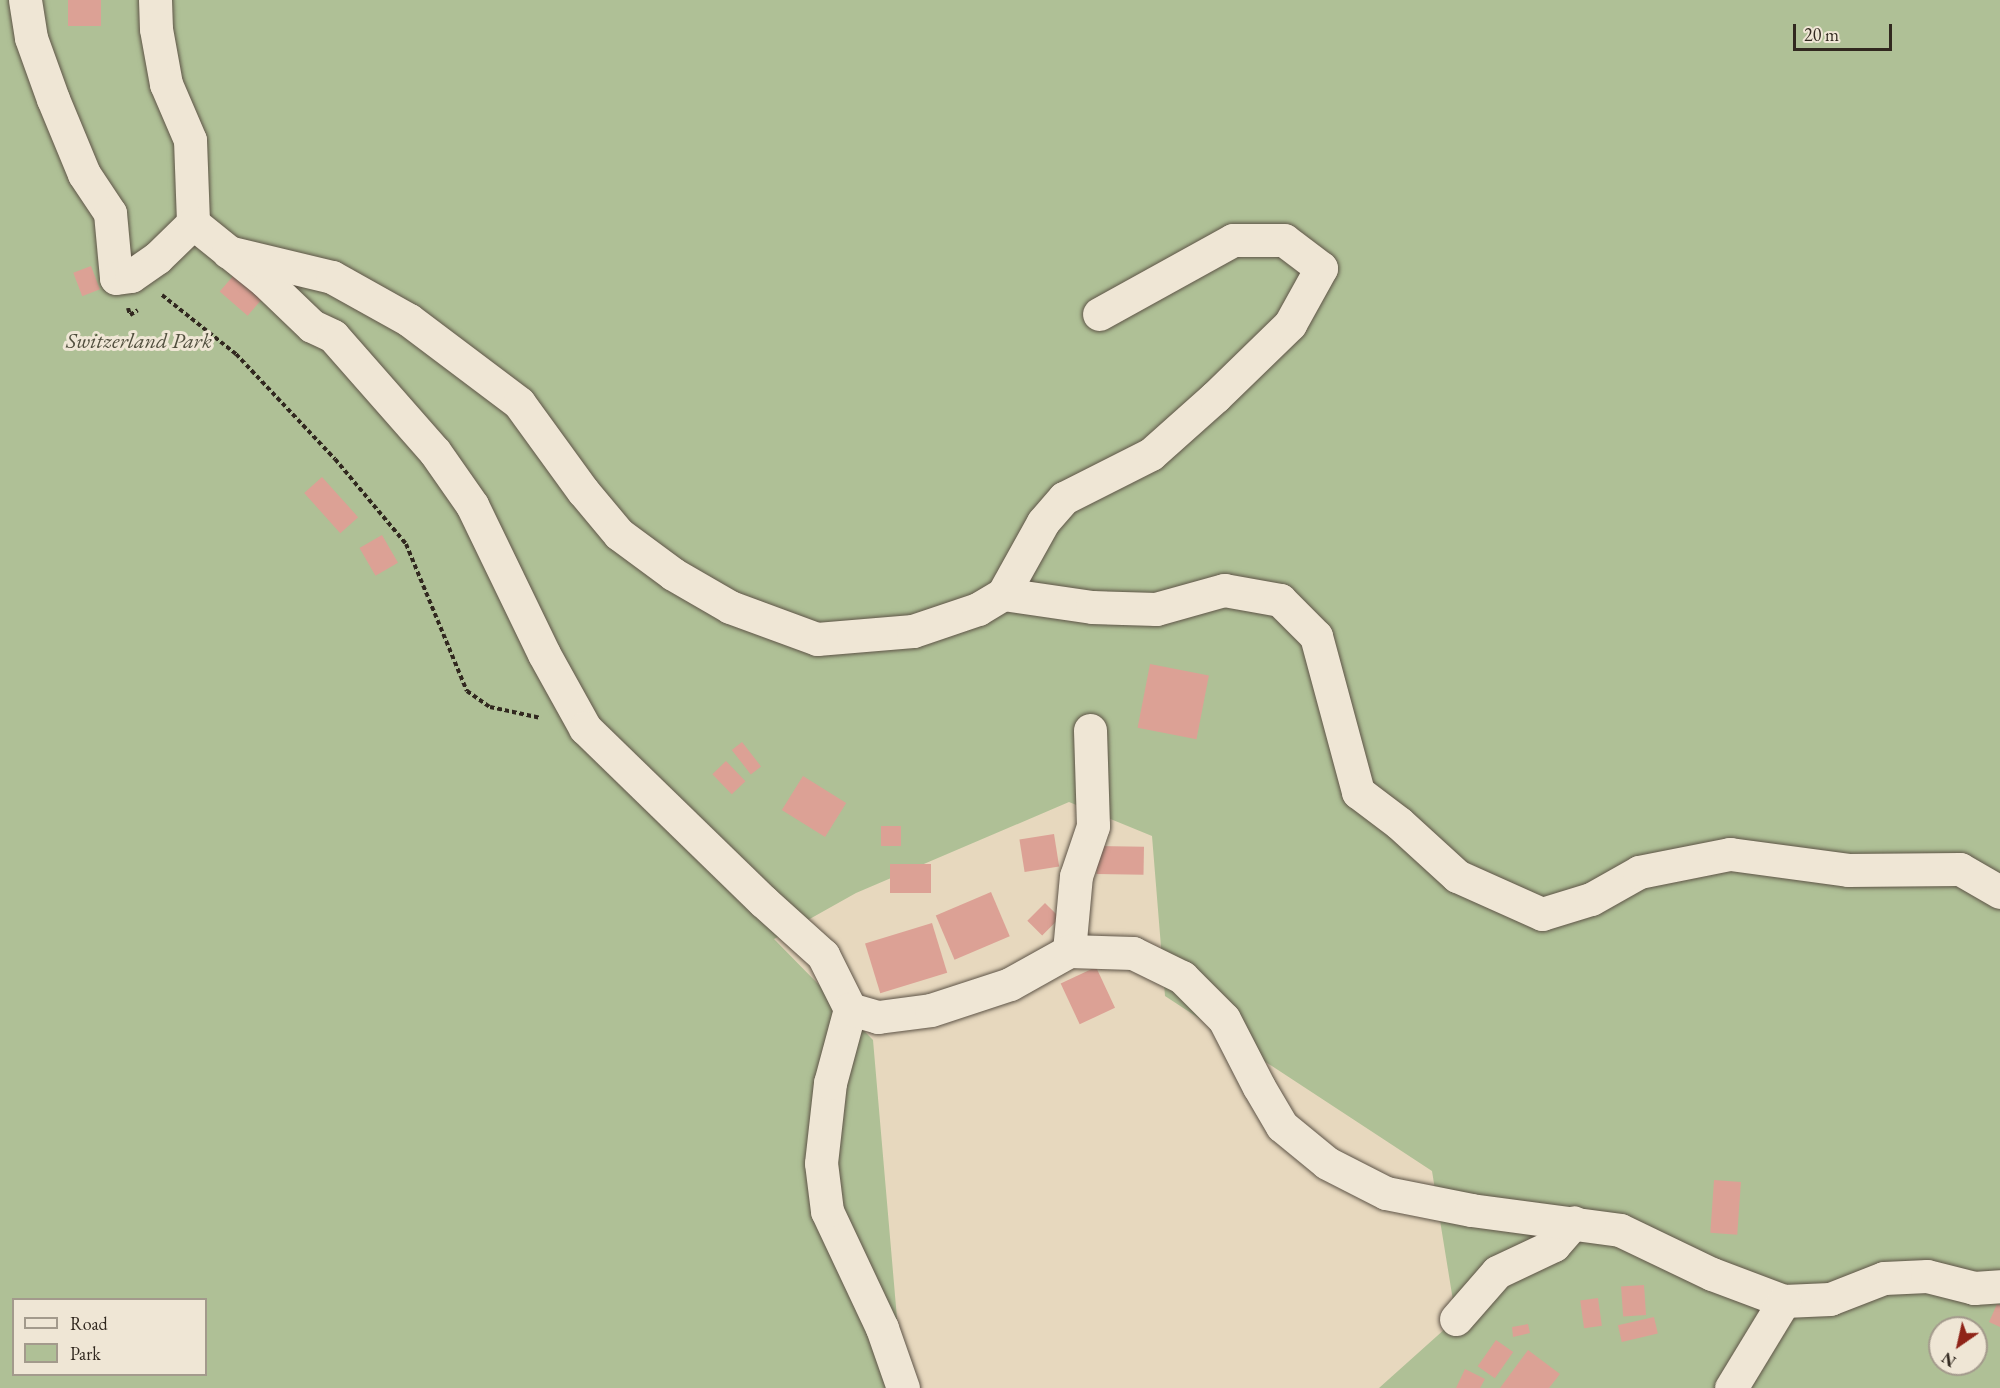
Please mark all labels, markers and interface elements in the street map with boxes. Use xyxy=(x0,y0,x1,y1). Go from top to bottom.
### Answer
scale bar xyxy=(1796,12,1895,50)
text: 20 m xyxy=(1804,23,1839,46)
park label: Switzerland Park xyxy=(66,328,212,354)
legend xyxy=(12,1298,207,1376)
text: Road xyxy=(70,1312,108,1335)
north arrow xyxy=(1928,1316,1988,1376)
text: Park xyxy=(70,1342,101,1365)
text: N xyxy=(1938,1347,1960,1372)

